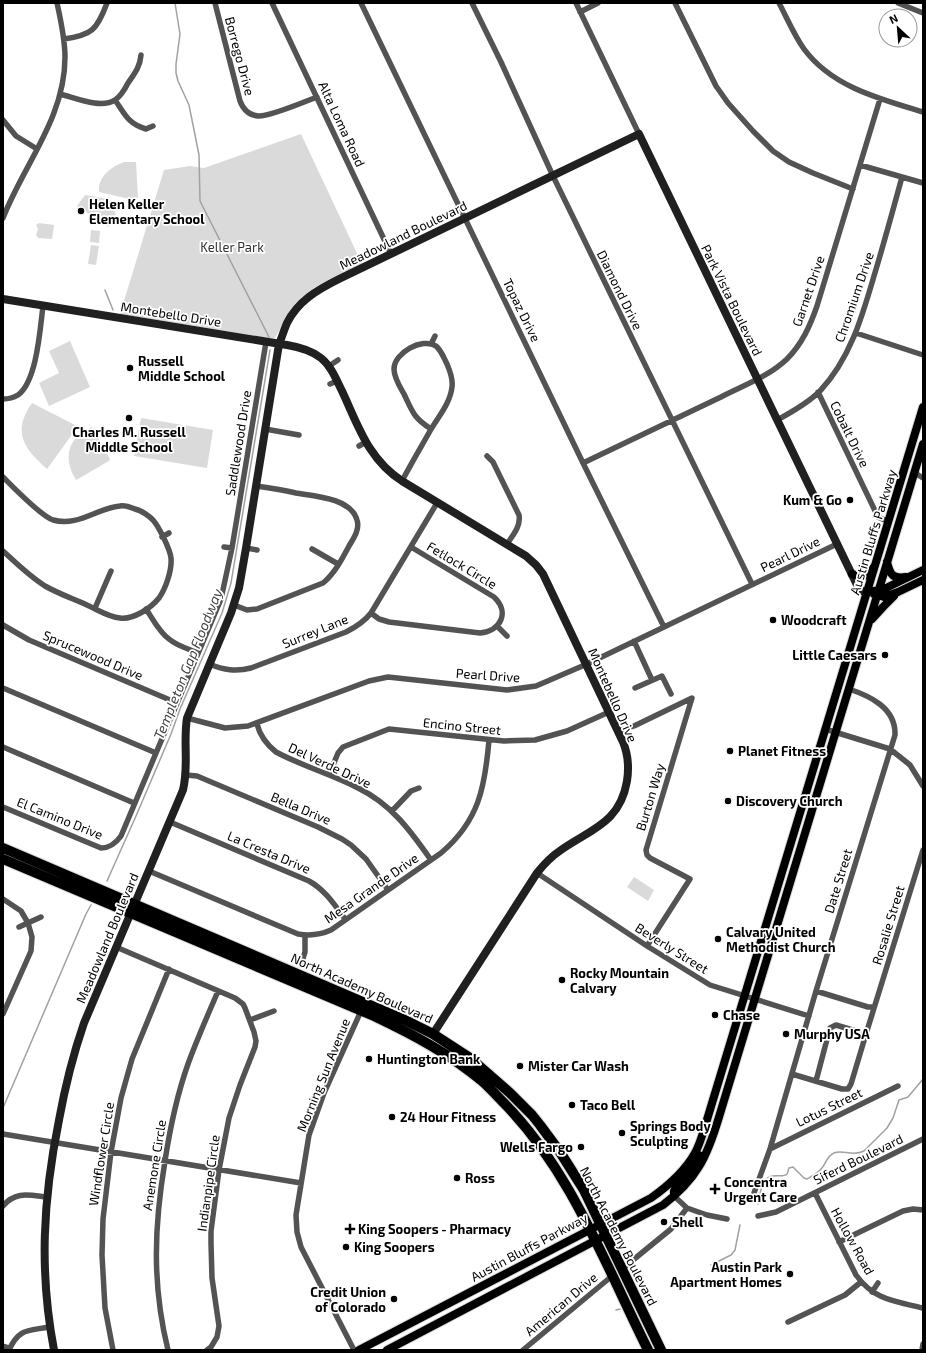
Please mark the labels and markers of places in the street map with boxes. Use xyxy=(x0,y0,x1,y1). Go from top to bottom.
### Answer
place label: Helen Keller Elementary School xyxy=(89,196,205,227)
marker: Helen Keller Elementary School xyxy=(76,206,86,216)
place label: Russell Middle School xyxy=(138,353,226,384)
marker: Russell Middle School xyxy=(125,363,135,373)
marker: Charles M. Russell Middle School xyxy=(124,413,134,423)
place label: Charles M. Russell Middle School xyxy=(72,424,186,455)
place label: Kum & Go xyxy=(783,492,842,508)
marker: Kum & Go xyxy=(845,495,855,505)
place label: Woodcraft xyxy=(781,612,847,628)
marker: Woodcraft xyxy=(768,615,778,625)
place label: Little Caesars xyxy=(792,647,877,663)
marker: Little Caesars xyxy=(880,650,890,660)
place label: Planet Fitness xyxy=(738,743,826,759)
marker: Planet Fitness xyxy=(725,746,735,756)
place label: Discovery Church xyxy=(736,793,843,809)
marker: Discovery Church xyxy=(723,796,733,806)
place label: Calvary United Methodist Church xyxy=(726,924,836,955)
marker: Calvary United Methodist Church xyxy=(713,934,723,944)
place label: Rocky Mountain Calvary xyxy=(570,965,669,996)
marker: Rocky Mountain Calvary xyxy=(557,975,567,985)
place label: Chase xyxy=(723,1007,760,1023)
marker: Chase xyxy=(710,1010,720,1020)
place label: Murphy USA xyxy=(794,1026,870,1042)
marker: Murphy USA xyxy=(781,1029,791,1039)
place label: Huntington Bank xyxy=(377,1051,481,1067)
marker: Huntington Bank xyxy=(364,1054,374,1064)
place label: Mister Car Wash xyxy=(528,1058,629,1074)
marker: Mister Car Wash xyxy=(515,1061,525,1071)
place label: Taco Bell xyxy=(580,1097,636,1113)
marker: Taco Bell xyxy=(567,1100,577,1110)
place label: 24 Hour Fitness xyxy=(400,1109,496,1125)
marker: 24 Hour Fitness xyxy=(387,1112,397,1122)
place label: Springs Body Sculpting xyxy=(630,1118,711,1149)
marker: Springs Body Sculpting xyxy=(617,1128,627,1138)
place label: Wells Fargo xyxy=(500,1139,573,1155)
marker: Wells Fargo xyxy=(576,1142,586,1152)
place label: Ross xyxy=(465,1170,495,1186)
marker: Ross xyxy=(452,1173,462,1183)
place label: Concentra Urgent Care xyxy=(724,1174,797,1205)
marker: Concentra Urgent Care xyxy=(709,1183,721,1195)
place label: Shell xyxy=(672,1214,704,1230)
marker: Shell xyxy=(659,1217,669,1227)
place label: King Soopers - Pharmacy xyxy=(358,1221,512,1237)
marker: King Soopers - Pharmacy xyxy=(345,1224,355,1234)
place label: King Soopers xyxy=(354,1239,435,1255)
marker: King Soopers xyxy=(341,1242,351,1252)
place label: Austin Park Apartment Homes xyxy=(670,1259,783,1290)
marker: Austin Park Apartment Homes xyxy=(785,1269,795,1279)
place label: Credit Union of Colorado xyxy=(310,1284,386,1315)
marker: Credit Union of Colorado xyxy=(389,1294,399,1304)

